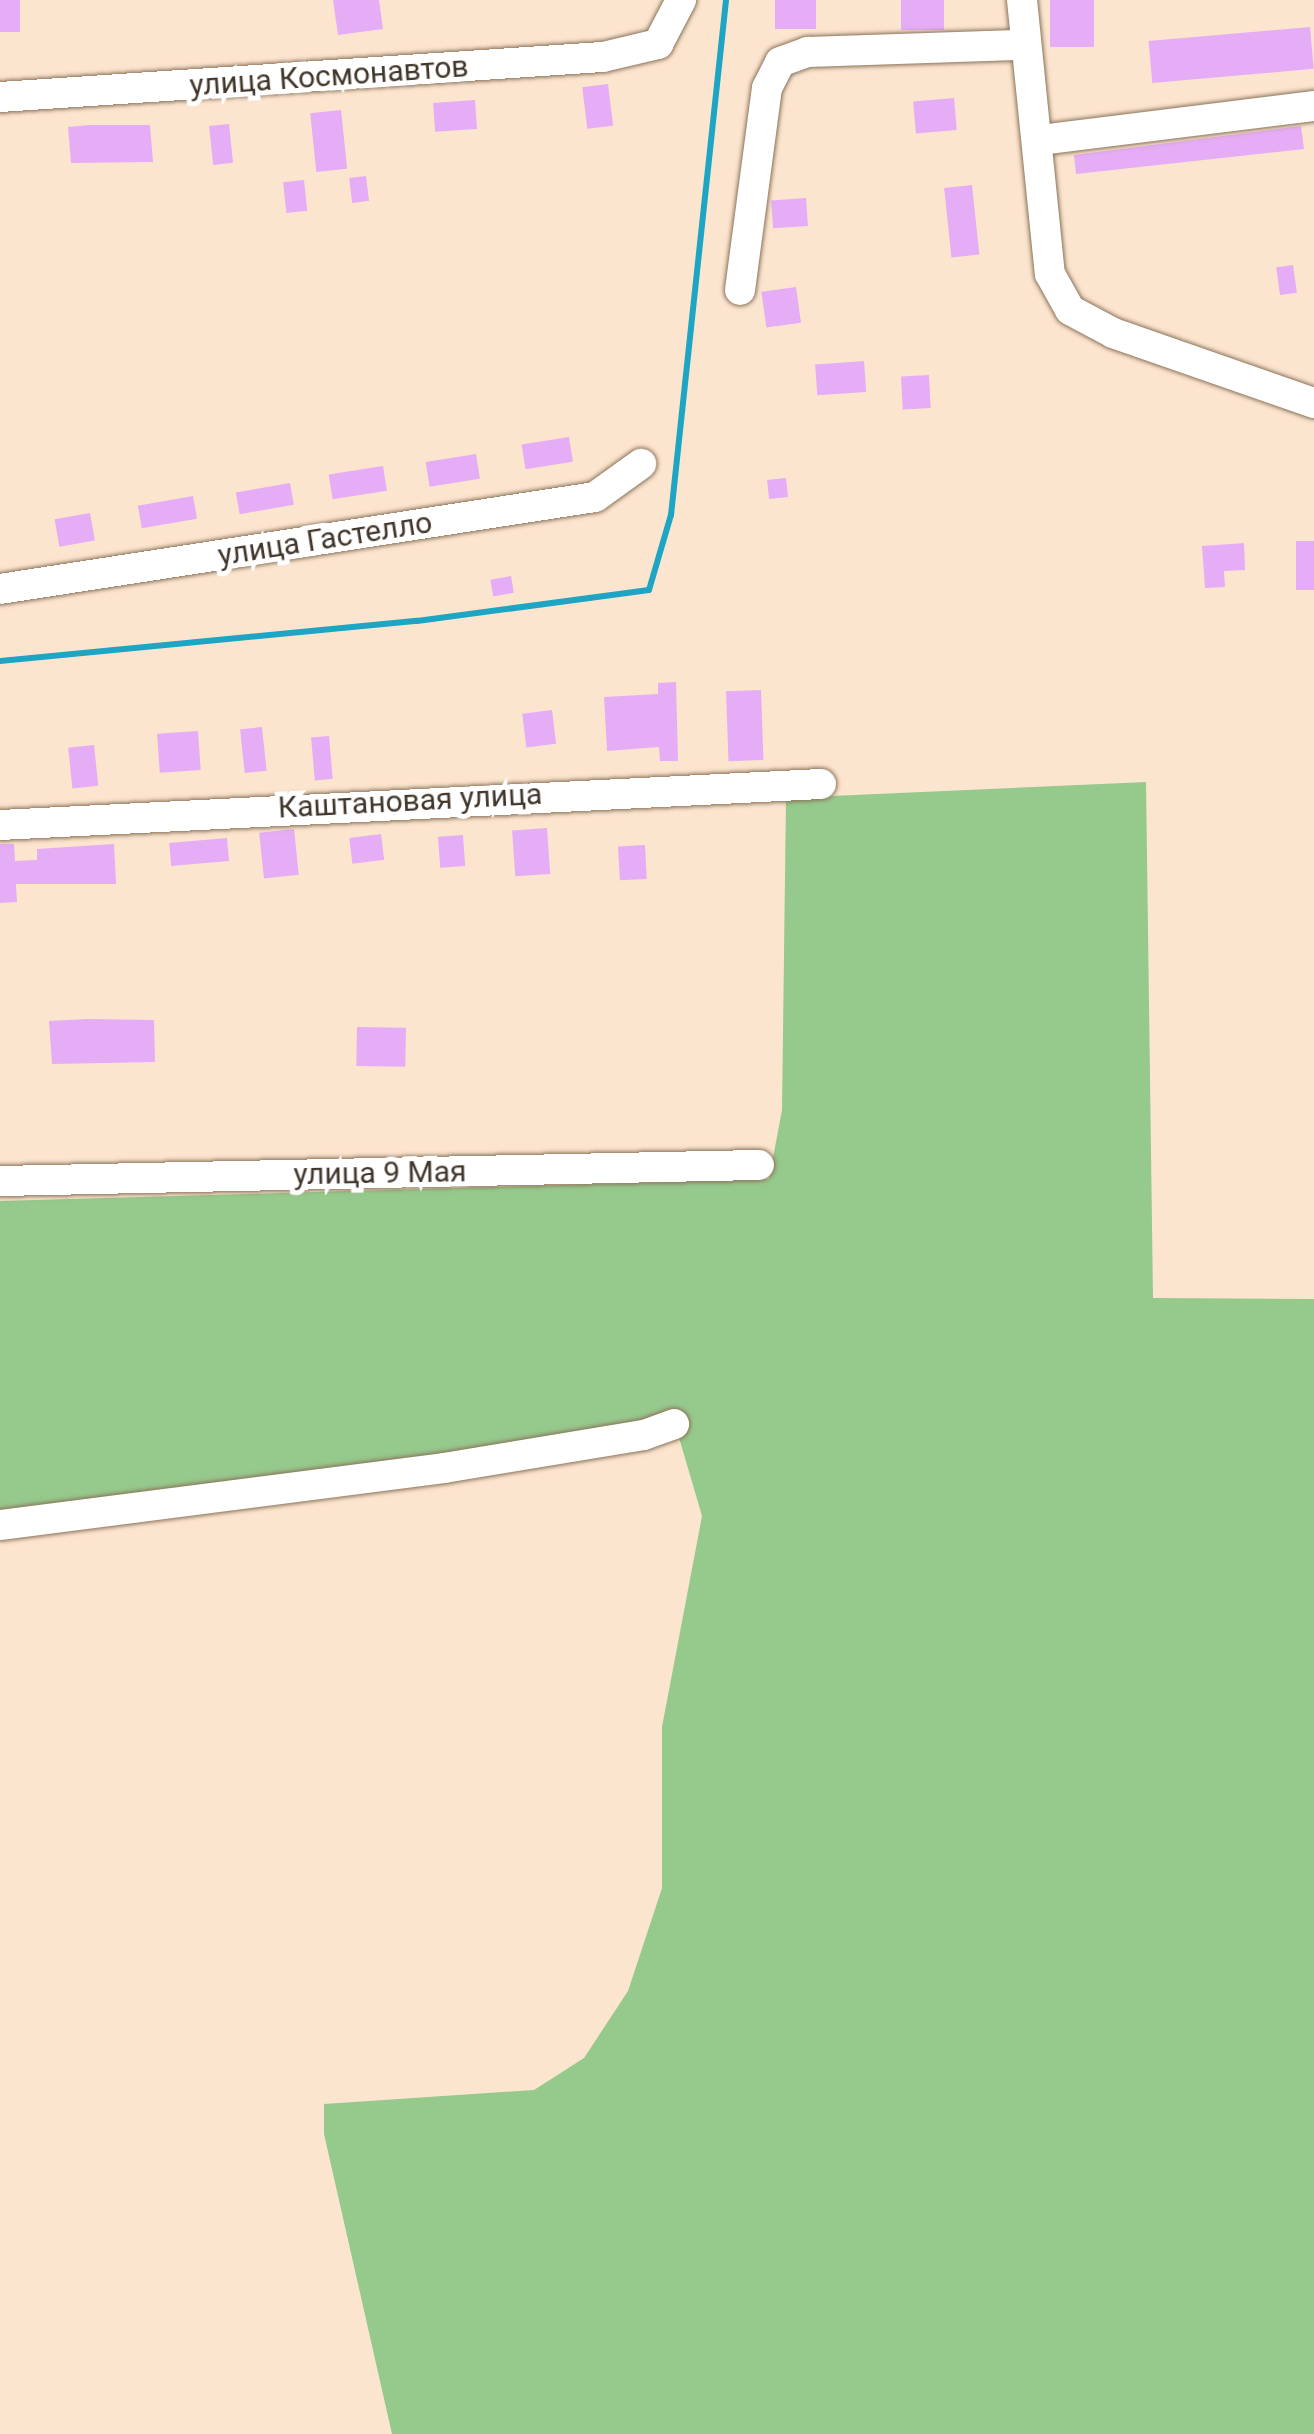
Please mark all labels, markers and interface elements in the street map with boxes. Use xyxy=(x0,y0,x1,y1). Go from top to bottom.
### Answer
street label: улица Космонавтов xyxy=(188,48,470,104)
street label: улица Гастелло xyxy=(215,504,435,574)
street label: Каштановая улица xyxy=(277,776,543,826)
street label: улица 9 Мая xyxy=(293,1153,467,1193)

